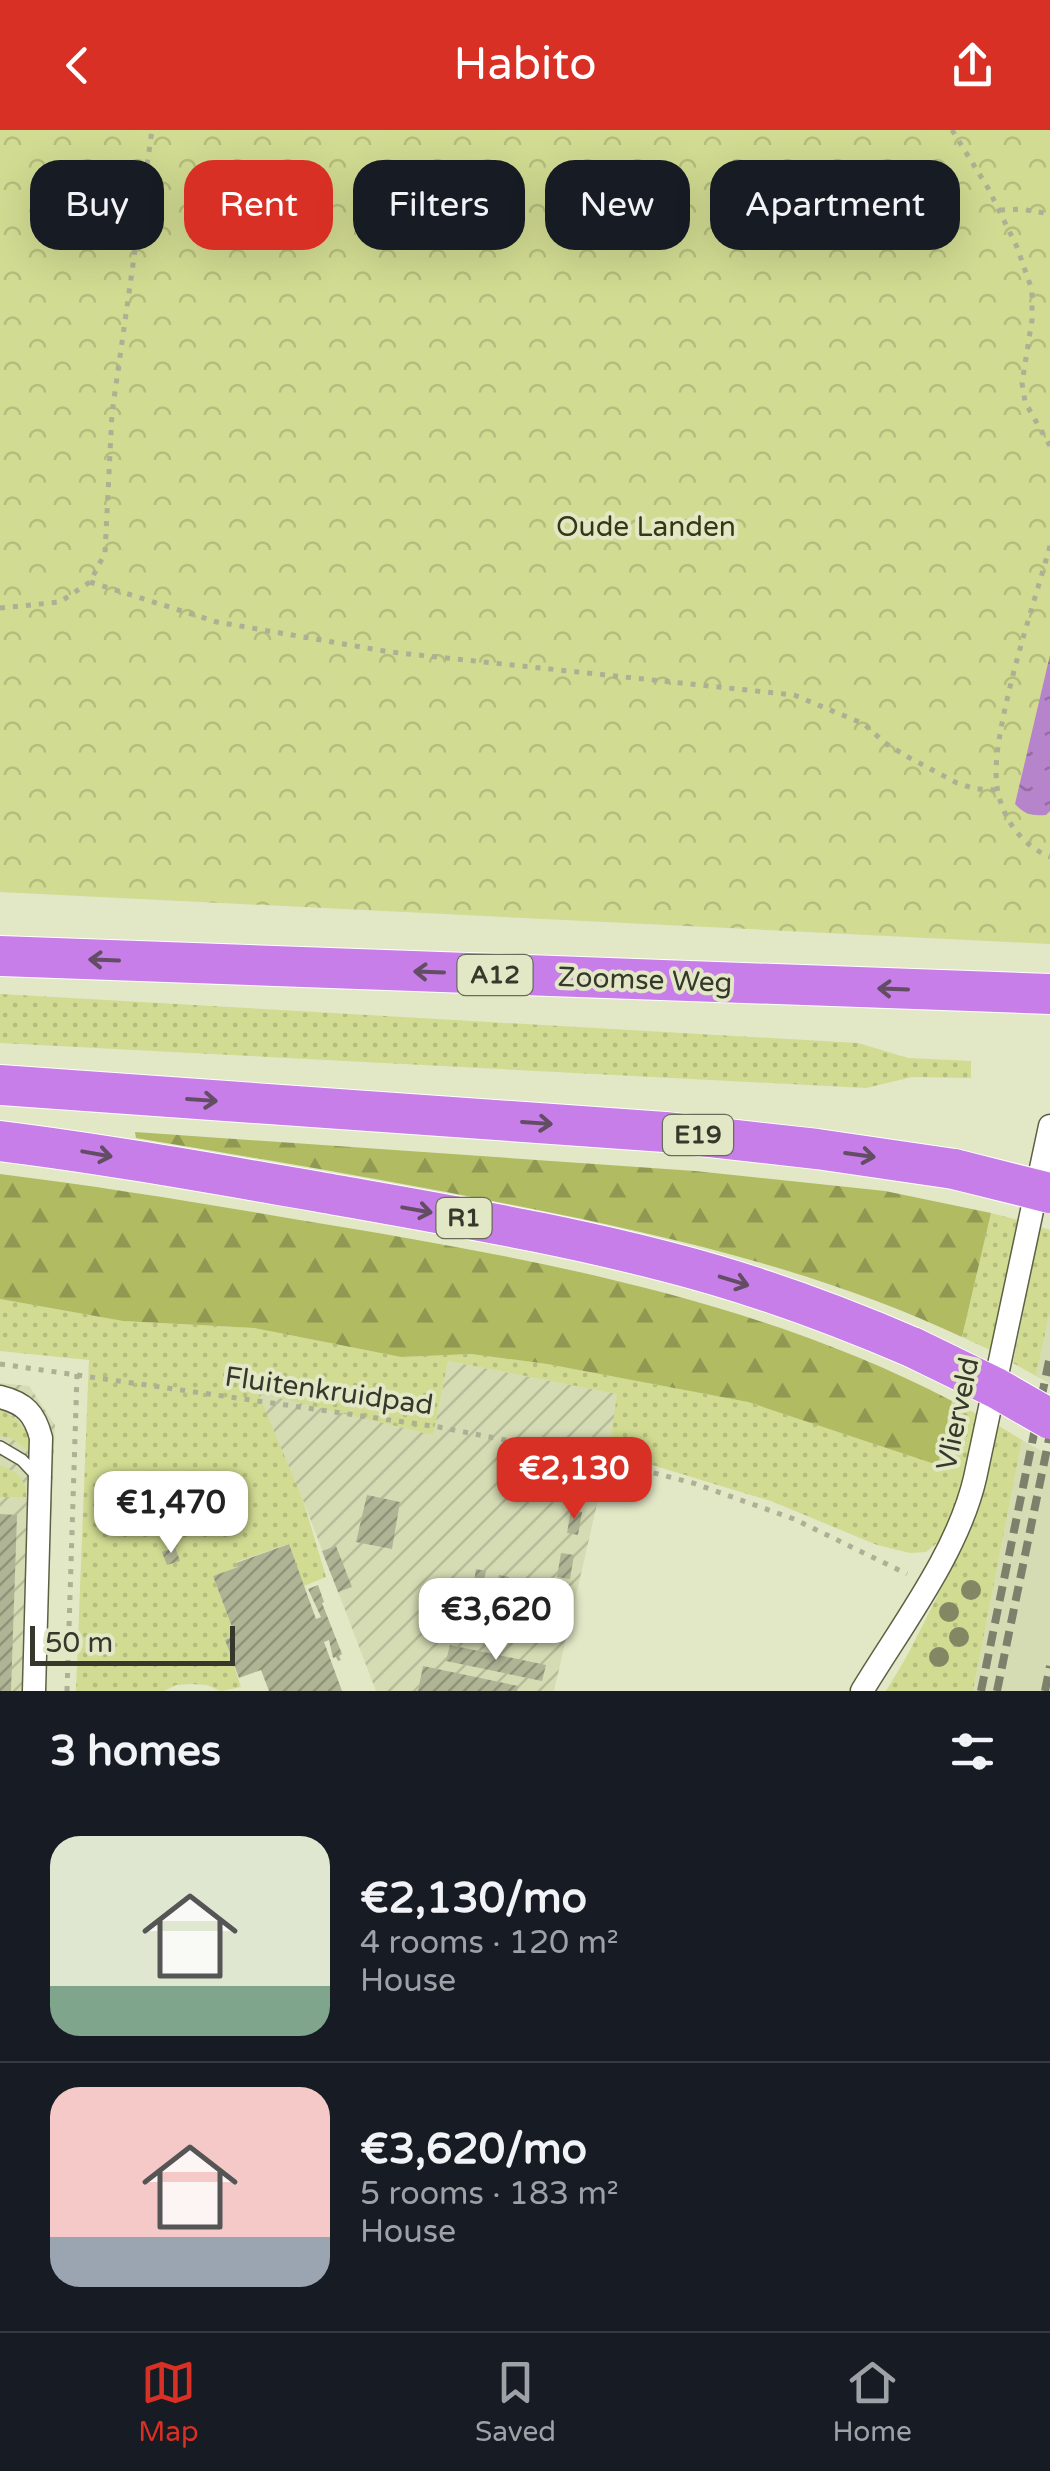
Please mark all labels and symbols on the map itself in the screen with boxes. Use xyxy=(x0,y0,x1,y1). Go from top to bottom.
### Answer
park label: Oude Landen xyxy=(556,510,736,544)
one-way arrow xyxy=(88,950,120,969)
road number: A12 xyxy=(458,955,532,995)
street label: Zoomse Weg xyxy=(557,960,733,1000)
one-way arrow xyxy=(413,963,445,982)
one-way arrow xyxy=(878,980,910,999)
one-way arrow xyxy=(185,1091,218,1110)
one-way arrow xyxy=(521,1114,553,1133)
road number: E19 xyxy=(663,1115,733,1155)
one-way arrow xyxy=(80,1145,112,1164)
one-way arrow xyxy=(844,1146,876,1164)
road number: R1 xyxy=(436,1198,492,1238)
one-way arrow xyxy=(400,1201,433,1220)
one-way arrow xyxy=(717,1273,749,1291)
street label: Vlierveld xyxy=(929,1354,987,1474)
street label: Fluitenkruidpad xyxy=(223,1360,435,1422)
pin: €2,130 xyxy=(493,1437,655,1522)
pin: €1,470 xyxy=(90,1471,252,1556)
pin: €3,620 xyxy=(415,1578,577,1663)
scale bar xyxy=(30,1621,235,1666)

